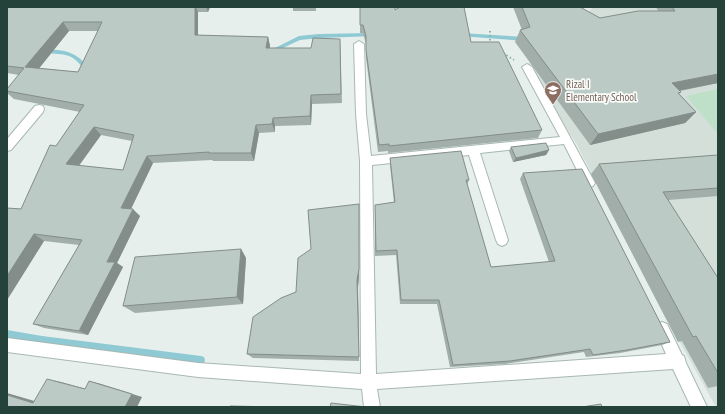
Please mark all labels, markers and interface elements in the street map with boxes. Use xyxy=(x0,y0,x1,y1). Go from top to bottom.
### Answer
place label: Rizal I Elementary School xyxy=(566,77,637,104)
school or university icon: Rizal I Elementary School xyxy=(543,80,563,105)

